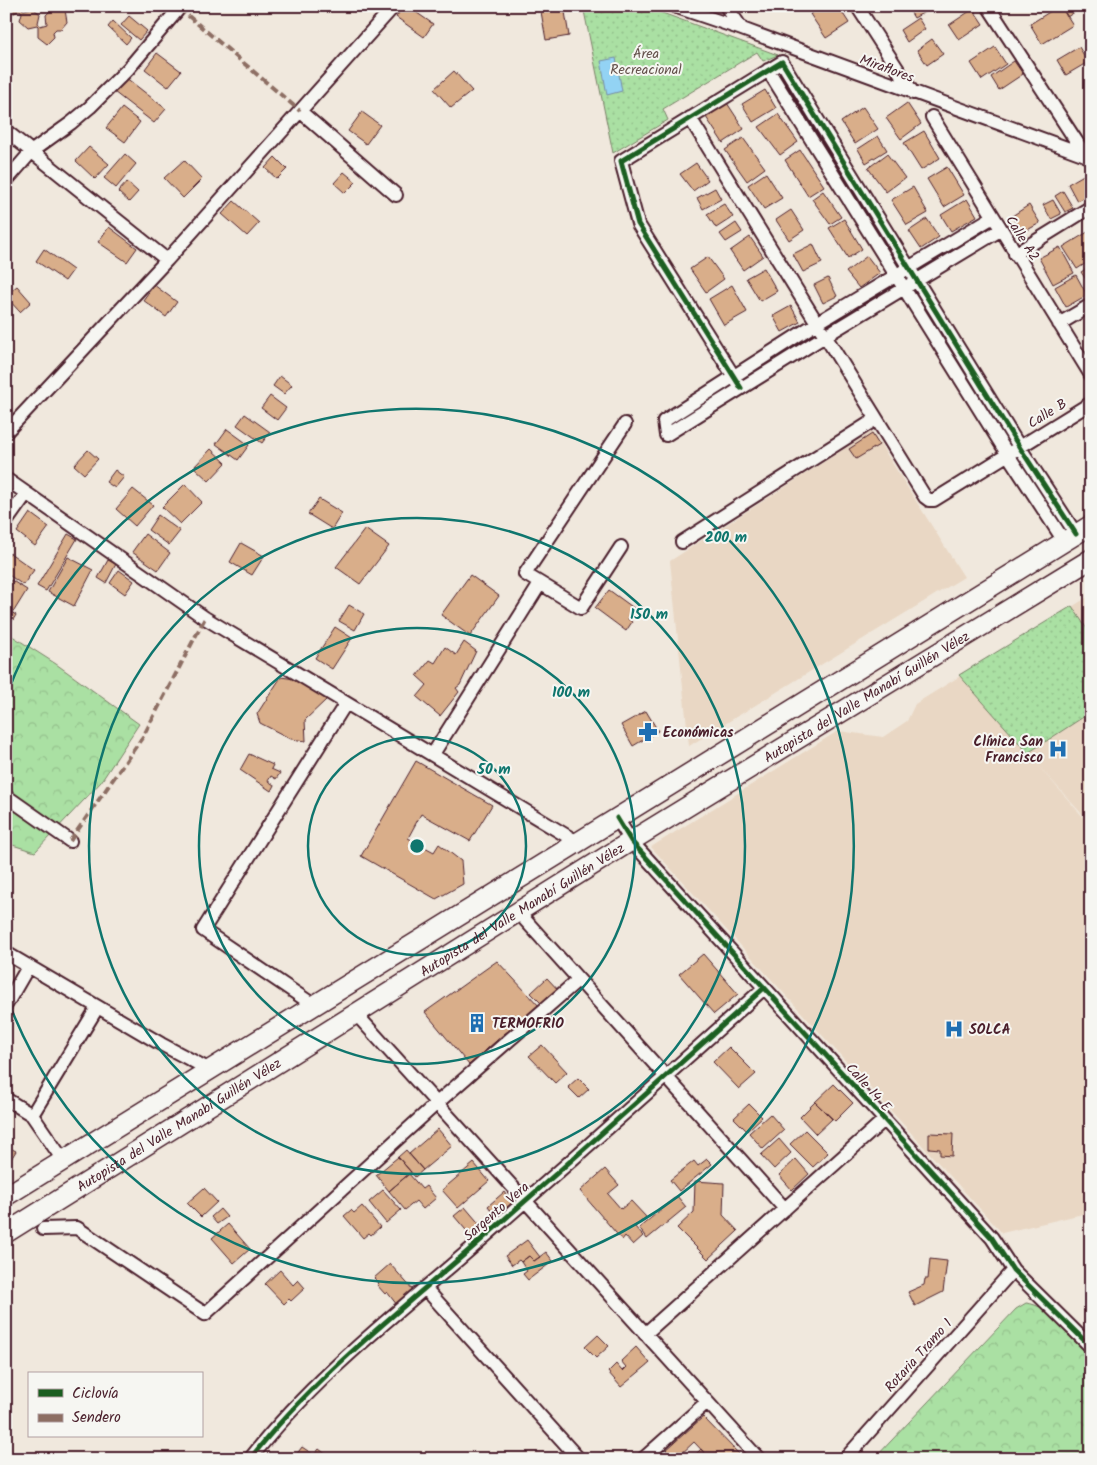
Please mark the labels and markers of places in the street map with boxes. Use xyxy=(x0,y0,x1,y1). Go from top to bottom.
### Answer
pharmacy icon: Económicas xyxy=(637,721,659,743)
place label: Económicas xyxy=(663,722,734,744)
place label: Clínica San Francisco xyxy=(974,731,1044,769)
hospital icon: Clínica San Francisco xyxy=(1047,738,1069,760)
centre of rings xyxy=(408,837,426,855)
building icon: TERMOFRIO xyxy=(466,1012,488,1034)
place label: TERMOFRIO xyxy=(492,1013,564,1035)
hospital icon: SOLCA xyxy=(943,1018,965,1040)
place label: SOLCA xyxy=(969,1019,1011,1041)

